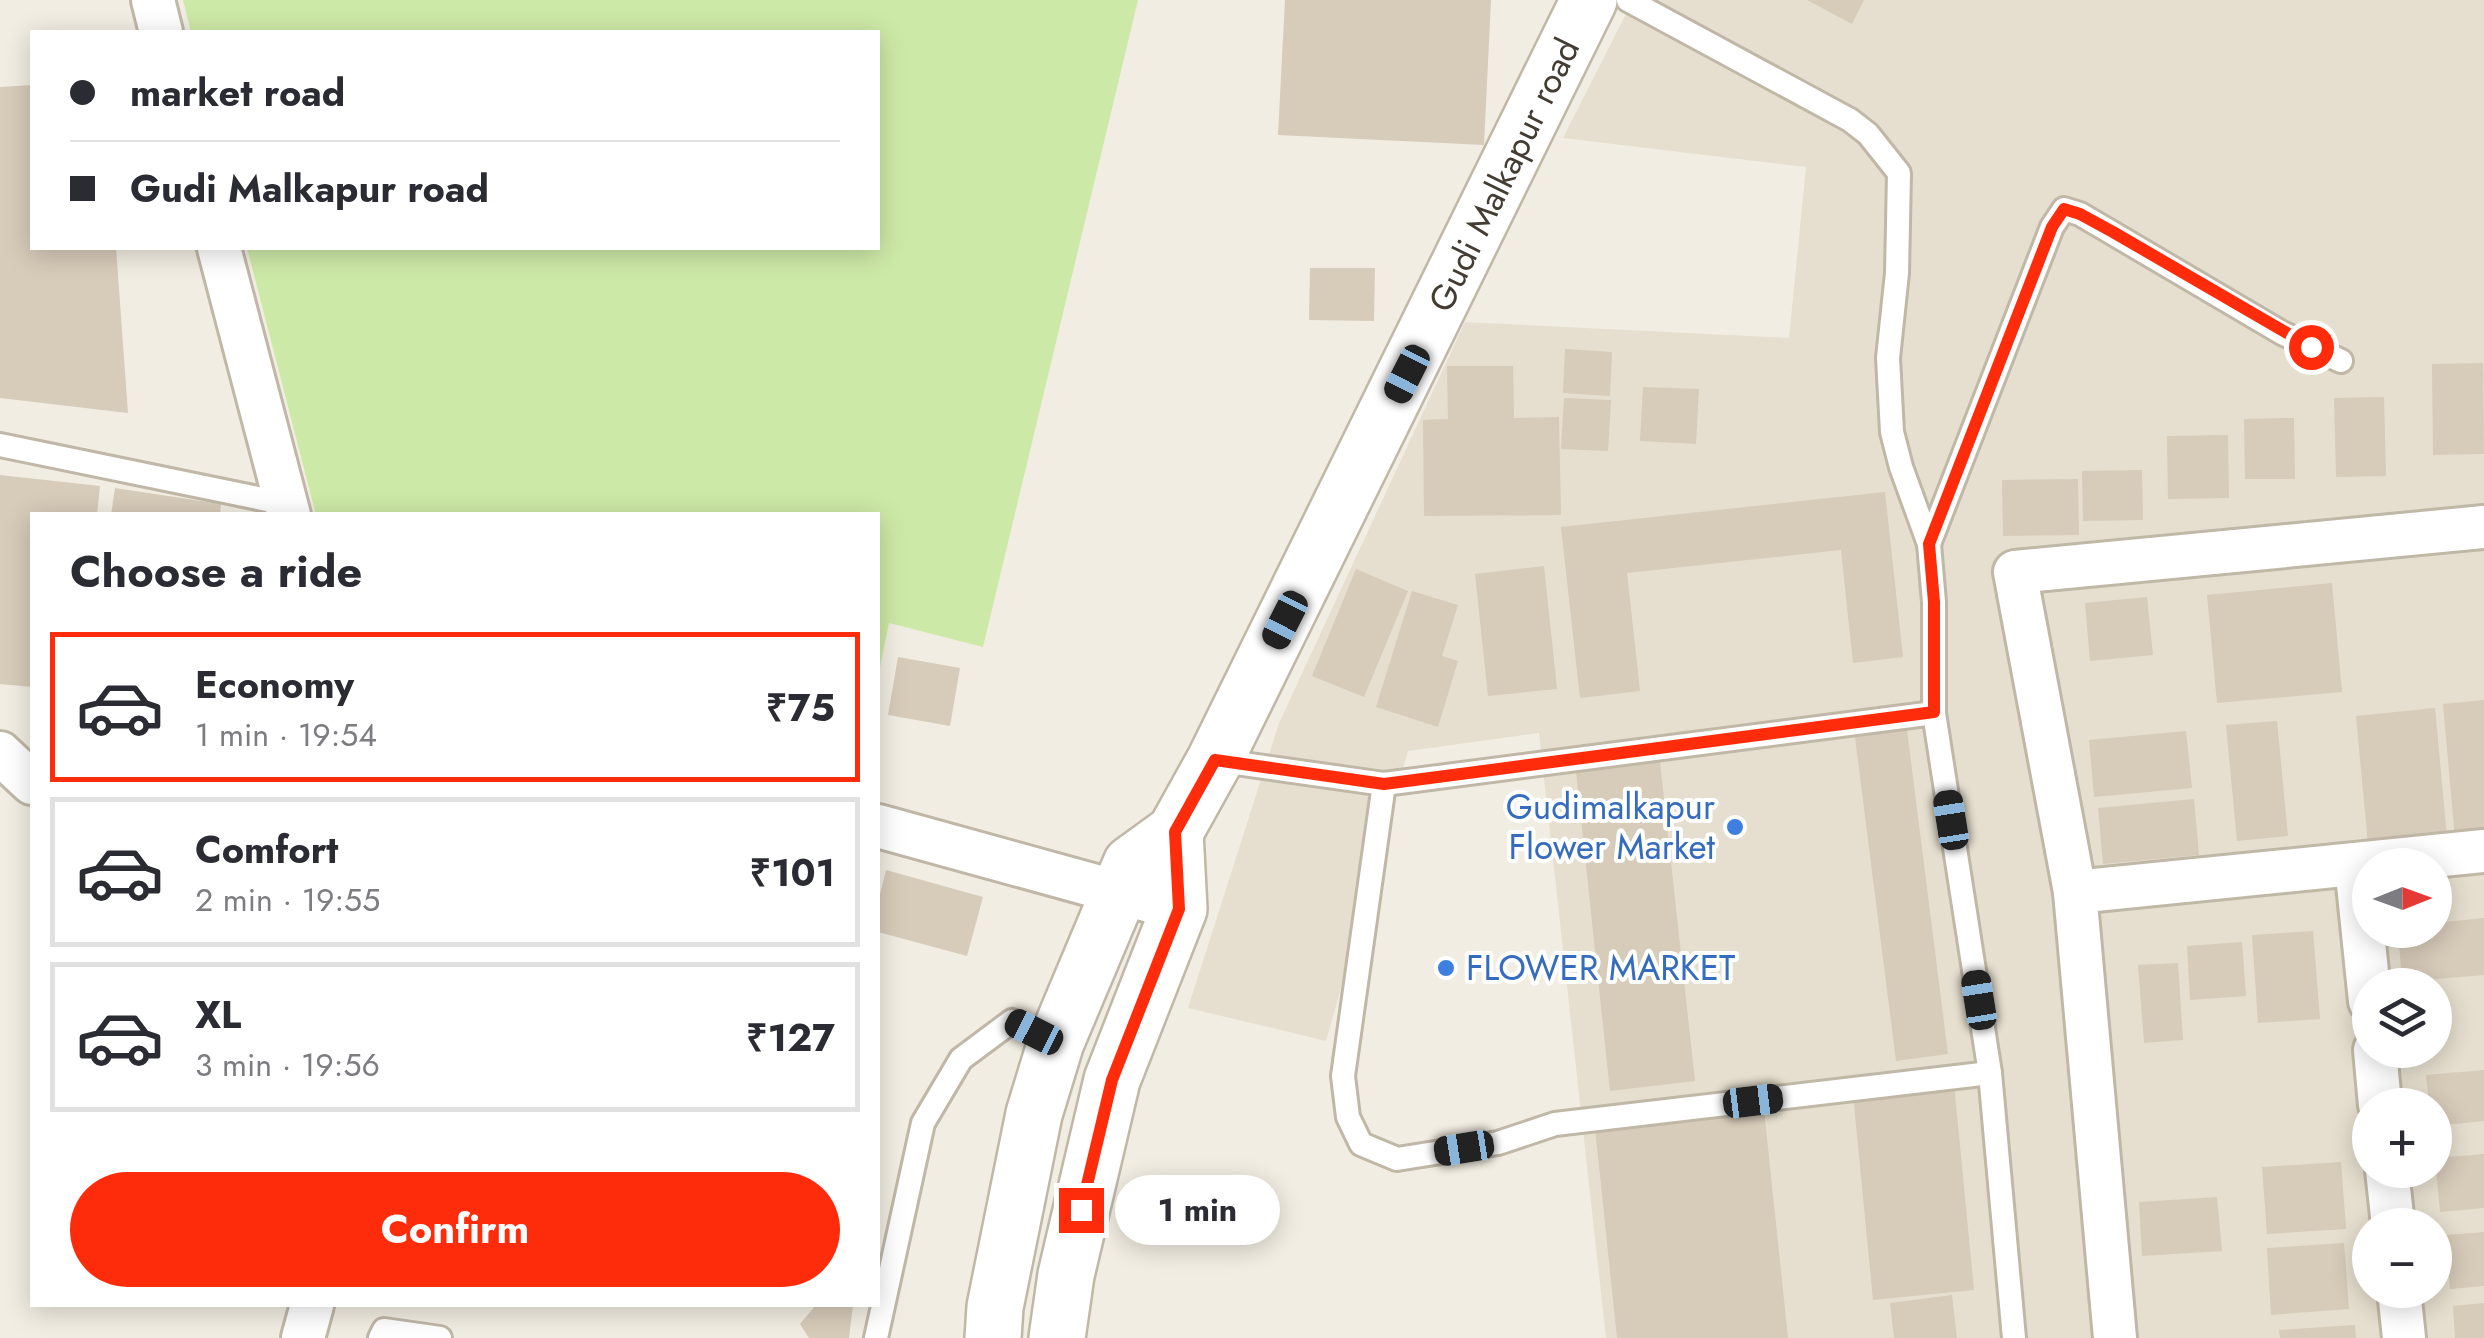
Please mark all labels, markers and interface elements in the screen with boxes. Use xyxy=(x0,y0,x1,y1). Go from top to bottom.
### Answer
street label: Gudi Malkapur road xyxy=(1416,30,1592,320)
text: market road xyxy=(130,65,345,120)
text: Gudi Malkapur road xyxy=(130,161,489,216)
route start xyxy=(2289,325,2334,370)
car xyxy=(1380,340,1434,408)
text: Choose a ride xyxy=(70,539,362,604)
car xyxy=(1258,586,1312,654)
text: Economy xyxy=(195,657,354,712)
icon: car xyxy=(75,662,165,752)
text: ₹75 xyxy=(766,680,835,735)
text: 1 min · 19:54 xyxy=(195,712,377,758)
place label: Gudimalkapur Flower Market xyxy=(1506,782,1716,872)
car xyxy=(1931,788,1971,852)
marker: Gudimalkapur Flower Market xyxy=(1724,816,1746,838)
text: Comfort xyxy=(195,822,338,877)
icon: car xyxy=(75,827,165,917)
text: ₹101 xyxy=(749,845,835,900)
north arrow xyxy=(2352,848,2452,948)
map controls xyxy=(2352,848,2452,1308)
text: 2 min · 19:55 xyxy=(195,877,380,923)
place label: FLOWER MARKET xyxy=(1466,943,1735,993)
marker: FLOWER MARKET xyxy=(1435,957,1457,979)
car xyxy=(1959,968,1999,1032)
button: layers xyxy=(2352,968,2452,1068)
text: XL xyxy=(195,987,241,1042)
icon: car xyxy=(75,992,165,1082)
car xyxy=(1000,1005,1068,1059)
text: ₹127 xyxy=(746,1010,835,1065)
text: 3 min · 19:56 xyxy=(195,1042,380,1088)
car xyxy=(1721,1082,1785,1120)
button: + xyxy=(2352,1088,2452,1188)
car xyxy=(1432,1128,1496,1168)
button: Confirm xyxy=(70,1172,840,1287)
callout: 1 min xyxy=(1116,1175,1281,1245)
text: 1 min xyxy=(1158,1187,1237,1233)
route end xyxy=(1059,1188,1104,1233)
button: − xyxy=(2352,1208,2452,1308)

